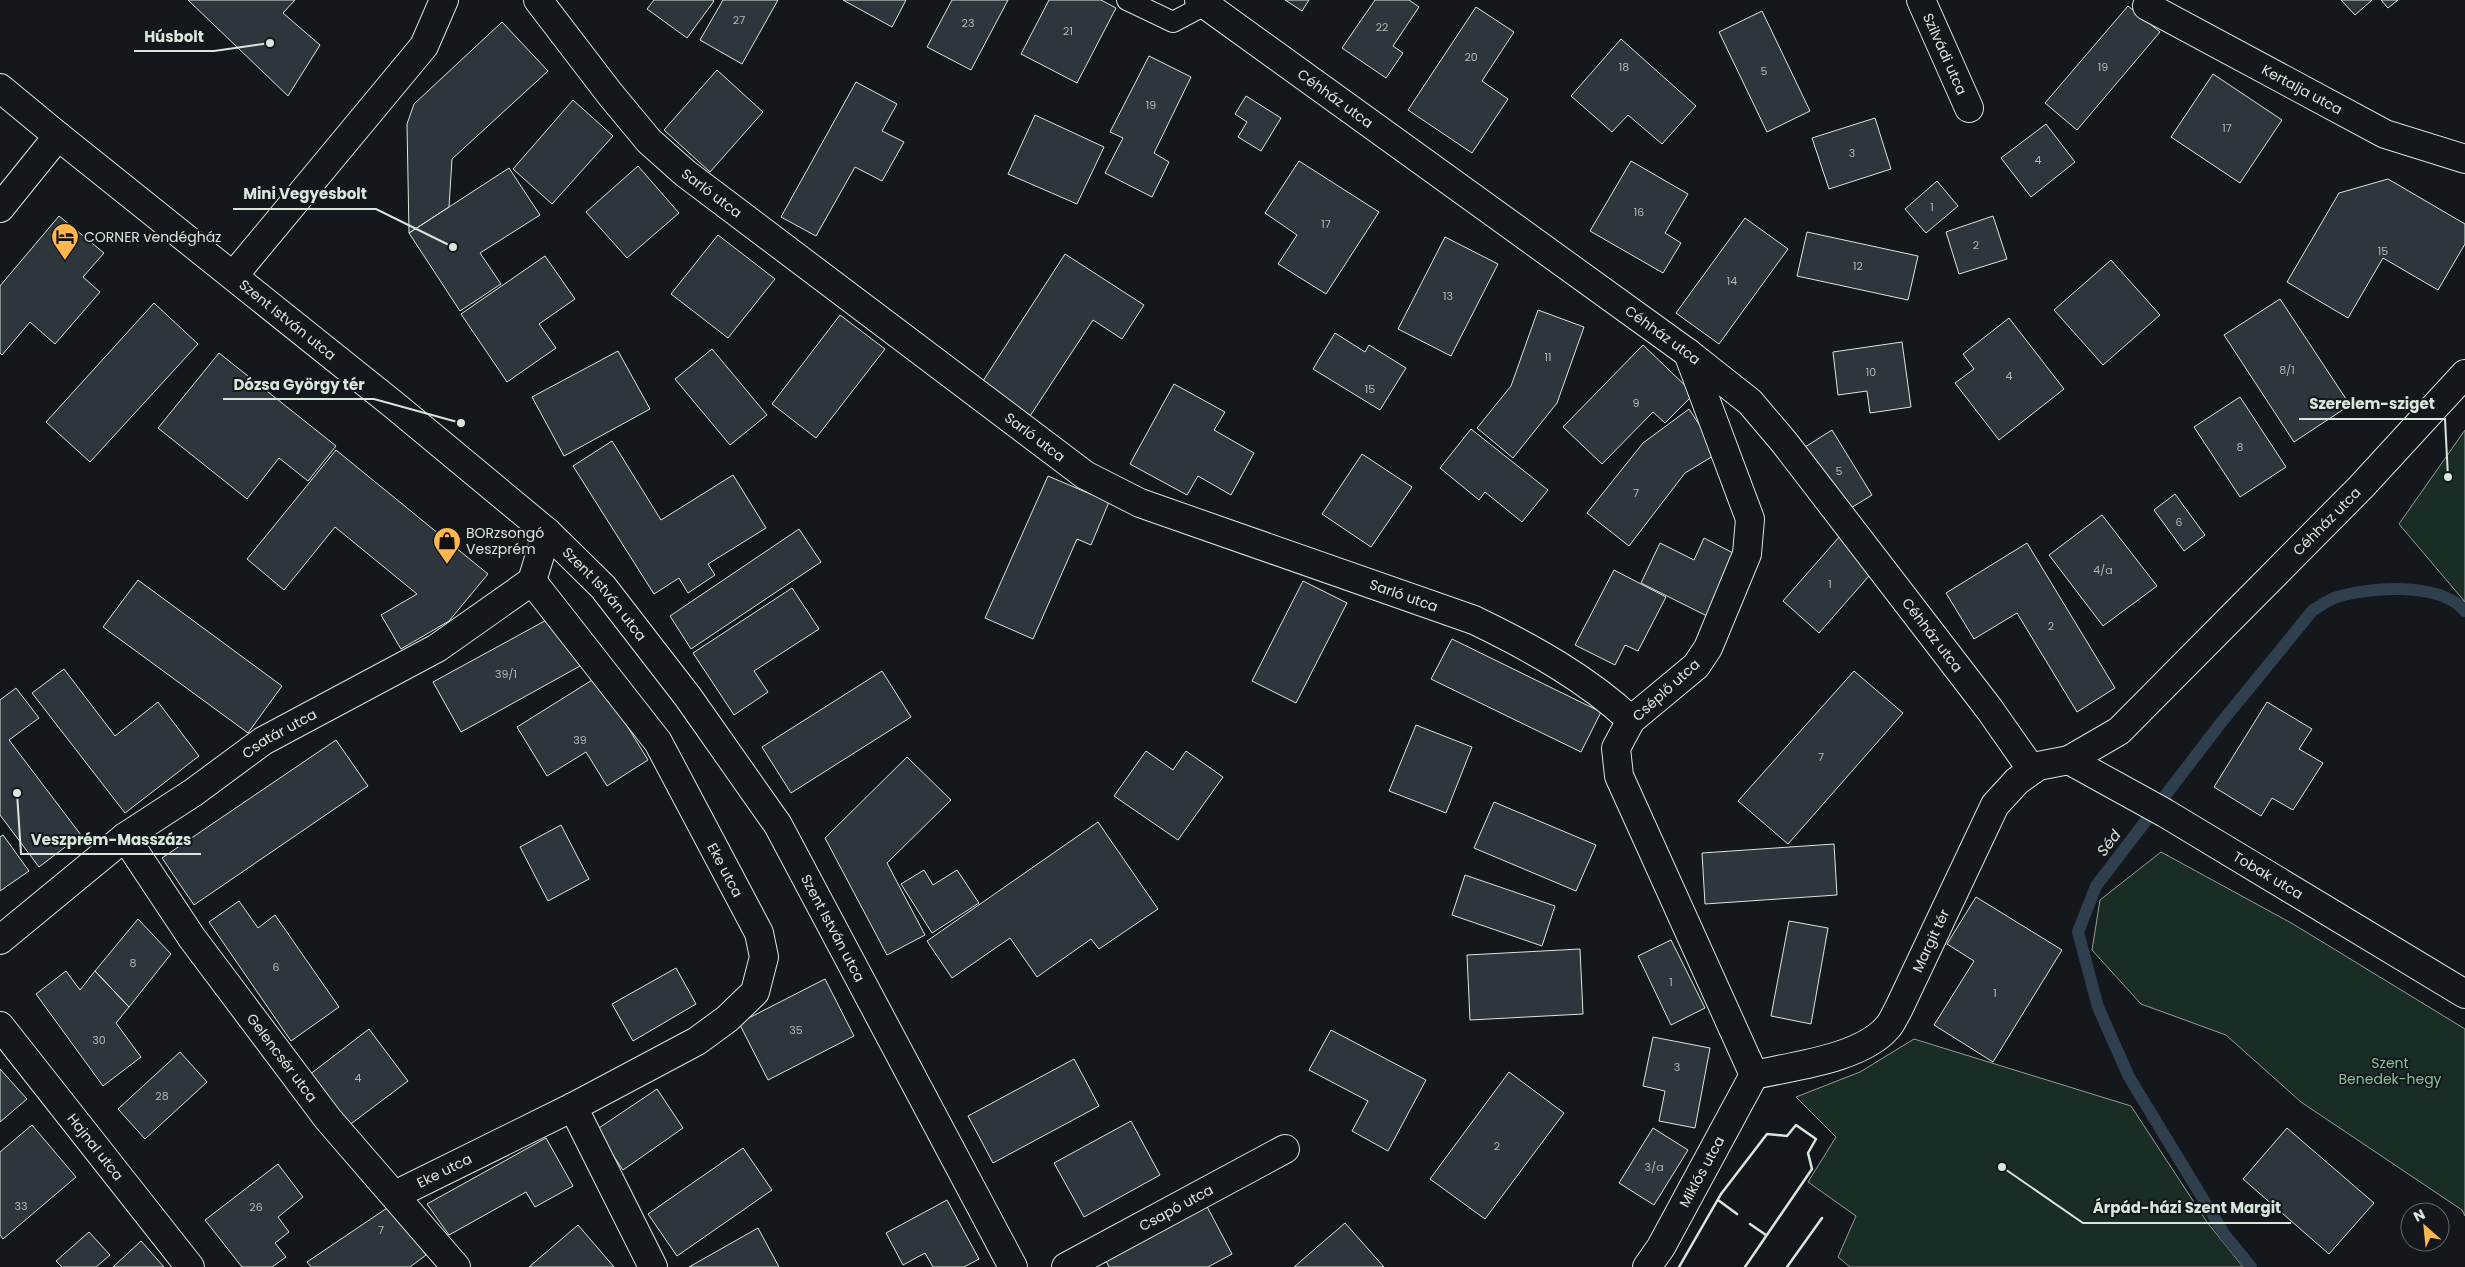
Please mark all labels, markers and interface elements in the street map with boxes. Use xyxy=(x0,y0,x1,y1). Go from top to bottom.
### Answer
street label: Szilvádi utca xyxy=(1918,10,1972,98)
house number: 27 xyxy=(733,12,745,28)
house number: 23 xyxy=(962,15,974,31)
house number: 22 xyxy=(1376,19,1388,35)
callout: Húsbolt xyxy=(134,21,214,51)
house number: 21 xyxy=(1063,23,1073,39)
text: Húsbolt xyxy=(144,26,204,47)
house number: 20 xyxy=(1464,49,1478,65)
house number: 18 xyxy=(1619,59,1629,75)
house number: 19 xyxy=(2098,59,2108,75)
street label: Kertalja utca xyxy=(2258,59,2346,119)
house number: 5 xyxy=(1761,63,1768,79)
street label: Céhház utca xyxy=(1293,64,1377,133)
house number: 19 xyxy=(1146,97,1156,113)
house number: 17 xyxy=(2222,120,2232,136)
house number: 3 xyxy=(1849,145,1855,161)
house number: 4 xyxy=(2035,152,2042,168)
street label: Sarló utca xyxy=(677,164,746,223)
callout: Mini Vegyesbolt xyxy=(233,179,376,209)
text: Mini Vegyesbolt xyxy=(243,183,367,204)
house number: 1 xyxy=(1930,199,1934,215)
house number: 16 xyxy=(1634,204,1644,220)
house number: 17 xyxy=(1321,216,1331,232)
hotel icon: CORNER vendégház xyxy=(50,222,80,261)
place label: CORNER vendégház xyxy=(84,227,222,247)
house number: 2 xyxy=(1973,237,1979,253)
house number: 15 xyxy=(2378,243,2388,259)
house number: 12 xyxy=(1853,258,1863,274)
house number: 14 xyxy=(1727,273,1737,289)
street label: Szent István utca xyxy=(235,275,340,365)
house number: 13 xyxy=(1443,288,1453,304)
street label: Céhház utca xyxy=(1621,301,1705,369)
house number: 11 xyxy=(1544,349,1552,365)
house number: 8/1 xyxy=(2279,362,2295,378)
house number: 10 xyxy=(1866,364,1876,380)
house number: 4 xyxy=(2006,368,2013,384)
callout: Dózsa György tér xyxy=(223,369,374,399)
text: Dózsa György tér xyxy=(233,374,365,395)
house number: 15 xyxy=(1365,381,1375,397)
callout: Szerelem-sziget xyxy=(2299,389,2445,419)
text: Szerelem-sziget xyxy=(2309,393,2435,414)
house number: 9 xyxy=(1633,395,1640,411)
street label: Sarló utca xyxy=(1000,408,1069,467)
house number: 8 xyxy=(2237,439,2244,455)
house number: 5 xyxy=(1836,463,1843,479)
street label: Céhház utca xyxy=(2288,483,2365,560)
house number: 7 xyxy=(1633,485,1639,501)
house number: 6 xyxy=(2176,514,2183,530)
place label: BORzsongó Veszprém xyxy=(466,523,544,559)
shop icon: BORzsongó Veszprém xyxy=(432,526,462,565)
street label: Szent István utca xyxy=(558,543,651,645)
house number: 4/a xyxy=(2093,562,2113,578)
street label: Sarló utca xyxy=(1367,574,1441,617)
house number: 1 xyxy=(1828,576,1832,592)
street label: Céhház utca xyxy=(1897,594,1967,676)
house number: 2 xyxy=(2048,618,2054,634)
street label: Cséplő utca xyxy=(1628,654,1704,726)
house number: 39/1 xyxy=(495,666,517,682)
street label: Csatár utca xyxy=(238,704,320,763)
house number: 39 xyxy=(573,732,587,748)
house number: 7 xyxy=(1818,749,1824,765)
callout: Veszprém-Masszázs xyxy=(21,824,201,854)
water label: Séd xyxy=(2092,824,2126,860)
text: Veszprém-Masszázs xyxy=(31,829,191,850)
street label: Eke utca xyxy=(702,839,748,901)
street label: Tobak utca xyxy=(2229,846,2307,904)
street label: Szent István utca xyxy=(796,871,870,985)
street label: Margit tér xyxy=(1907,906,1954,976)
house number: 8 xyxy=(130,955,137,971)
house number: 6 xyxy=(273,959,280,975)
house number: 1 xyxy=(1669,974,1673,990)
house number: 1 xyxy=(1993,985,1997,1001)
street label: Gelencsér utca xyxy=(242,1009,322,1106)
house number: 35 xyxy=(789,1022,803,1038)
house number: 30 xyxy=(92,1032,106,1048)
park label: Szent Benedek-hegy xyxy=(2339,1053,2442,1089)
house number: 3 xyxy=(1674,1059,1680,1075)
house number: 4 xyxy=(355,1070,362,1086)
house number: 28 xyxy=(155,1088,169,1104)
street label: Hajnal utca xyxy=(63,1109,128,1185)
street label: Miklós utca xyxy=(1674,1133,1729,1211)
house number: 2 xyxy=(1494,1138,1500,1154)
street label: Eke utca xyxy=(413,1149,475,1193)
house number: 3/a xyxy=(1644,1159,1664,1175)
street label: Csapó utca xyxy=(1135,1179,1217,1236)
callout: Árpád-házi Szent Margit xyxy=(2083,1193,2291,1223)
text: Árpád-házi Szent Margit xyxy=(2093,1197,2281,1218)
house number: 33 xyxy=(15,1198,27,1214)
house number: 26 xyxy=(249,1199,263,1215)
north arrow xyxy=(2400,1202,2450,1252)
text: N xyxy=(2410,1204,2428,1227)
house number: 7 xyxy=(378,1222,384,1238)

